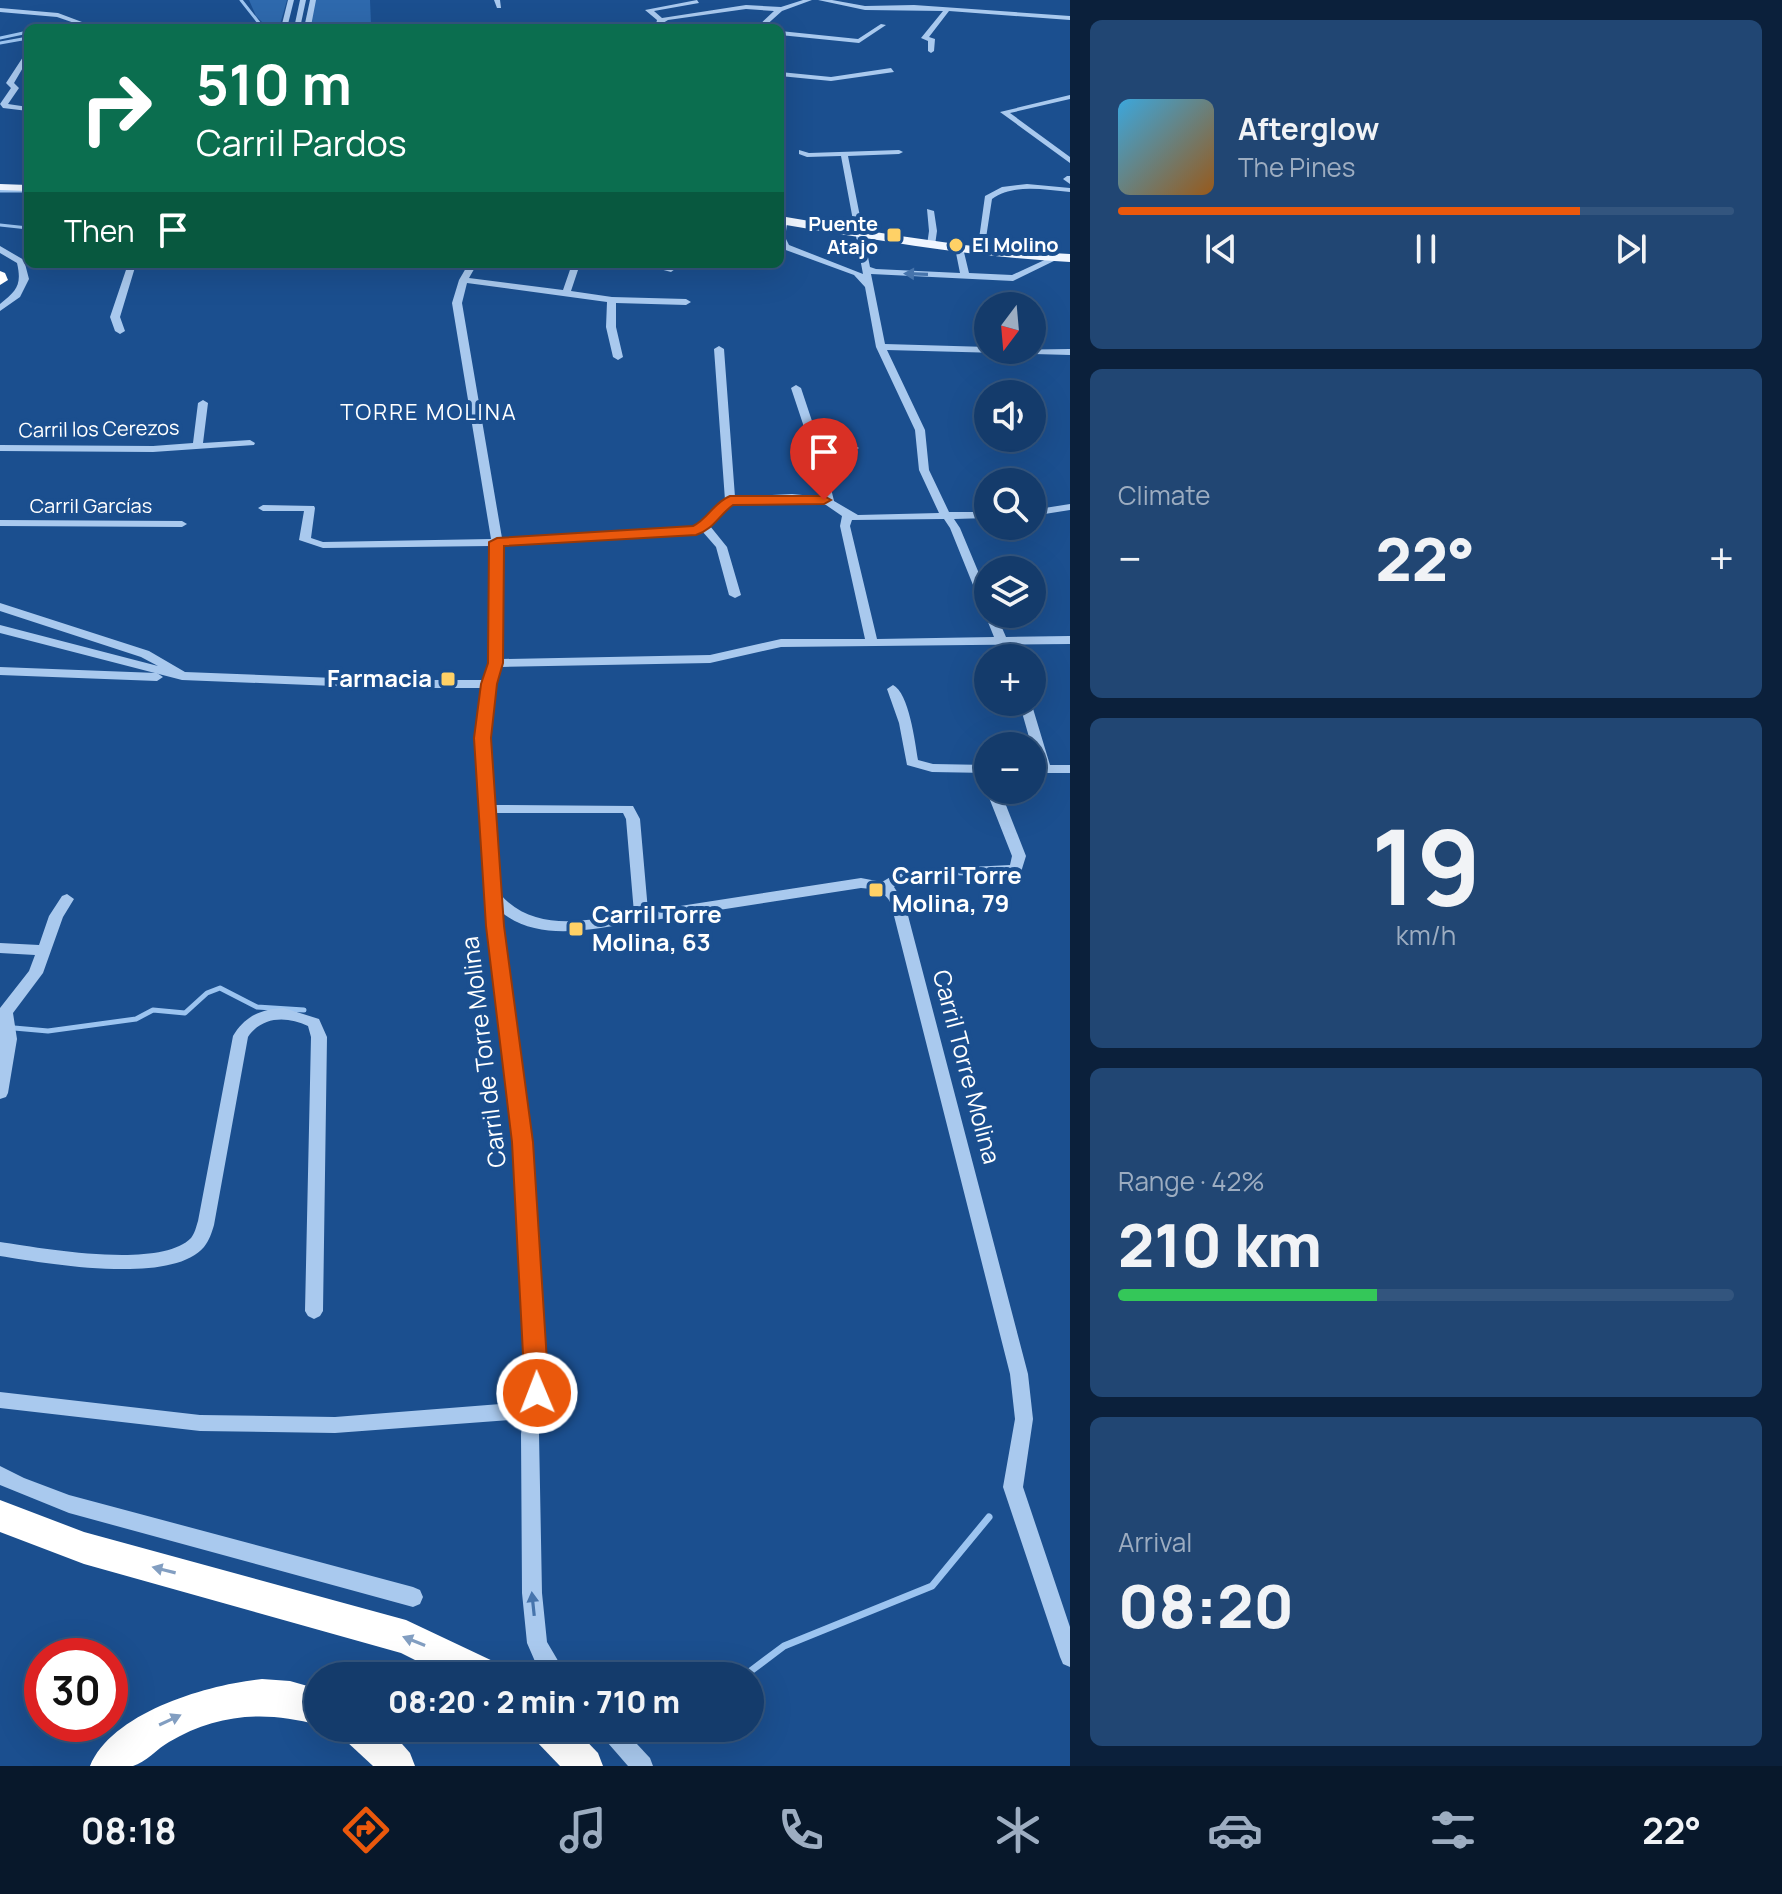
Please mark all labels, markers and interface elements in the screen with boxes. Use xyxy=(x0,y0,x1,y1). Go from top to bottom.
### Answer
text: 510 m xyxy=(196,45,352,122)
icon: right xyxy=(64,56,168,160)
text: Afterglow xyxy=(1238,108,1379,149)
text: Carril Pardos xyxy=(196,118,407,167)
text: The Pines xyxy=(1238,149,1355,185)
icon: arrive xyxy=(151,208,195,252)
text: Then xyxy=(64,210,135,251)
place label: Puente Atajo xyxy=(808,210,878,260)
marker: Puente Atajo xyxy=(885,226,903,244)
icon: previous xyxy=(1199,227,1243,271)
icon: pause xyxy=(1404,227,1448,271)
icon: next xyxy=(1609,227,1653,271)
place label: El Molino xyxy=(972,231,1059,258)
marker: El Molino xyxy=(947,236,965,254)
one-way arrow xyxy=(903,267,928,280)
north arrow xyxy=(974,292,1046,364)
map controls xyxy=(974,292,1046,804)
button: sound xyxy=(974,380,1046,452)
district label: TORRE MOLINA xyxy=(340,397,518,427)
street label: Carril los Cerezos xyxy=(18,414,180,443)
pin xyxy=(790,418,858,500)
icon: arrive xyxy=(802,430,846,474)
button: search xyxy=(974,468,1046,540)
text: Climate xyxy=(1118,477,1210,513)
street label: Carril Garcías xyxy=(30,492,152,519)
text: 22° xyxy=(1375,517,1475,599)
text: − xyxy=(1118,528,1142,588)
text: + xyxy=(1709,528,1734,588)
button: layers xyxy=(974,556,1046,628)
button: + xyxy=(974,644,1046,716)
place label: Farmacia xyxy=(327,661,432,694)
marker: Farmacia xyxy=(439,670,457,688)
button: − xyxy=(974,732,1046,804)
text: 19 xyxy=(1371,794,1481,936)
place label: Carril Torre Molina, 79 xyxy=(892,858,1022,919)
marker: Carril Torre Molina, 79 xyxy=(867,881,885,899)
place label: Carril Torre Molina, 63 xyxy=(592,897,722,958)
text: km/h xyxy=(1396,917,1456,953)
marker: Carril Torre Molina, 63 xyxy=(567,920,585,938)
street label: Carril de Torre Molina xyxy=(452,935,513,1170)
street label: Carril Torre Molina xyxy=(926,966,1009,1167)
text: Range · 42% xyxy=(1118,1163,1265,1199)
text: 210 km xyxy=(1118,1203,1322,1285)
position arrow xyxy=(495,1351,579,1435)
text: Arrival xyxy=(1118,1524,1192,1560)
one-way arrow xyxy=(152,1564,177,1576)
text: 08:20 xyxy=(1118,1564,1294,1646)
one-way arrow xyxy=(527,1591,540,1616)
one-way arrow xyxy=(402,1634,426,1647)
speed limit sign: 30 xyxy=(24,1638,128,1742)
text: 08:20 · 2 min · 710 m xyxy=(388,1681,680,1722)
one-way arrow xyxy=(159,1713,182,1727)
icon: directions xyxy=(338,1802,394,1858)
icon: music xyxy=(555,1802,611,1858)
icon: phone xyxy=(773,1802,829,1858)
icon: climate xyxy=(990,1802,1046,1858)
icon: car xyxy=(1207,1802,1263,1858)
icon: filters xyxy=(1425,1802,1481,1858)
text: 08:18 xyxy=(81,1806,177,1855)
text: 22° xyxy=(1642,1806,1701,1855)

